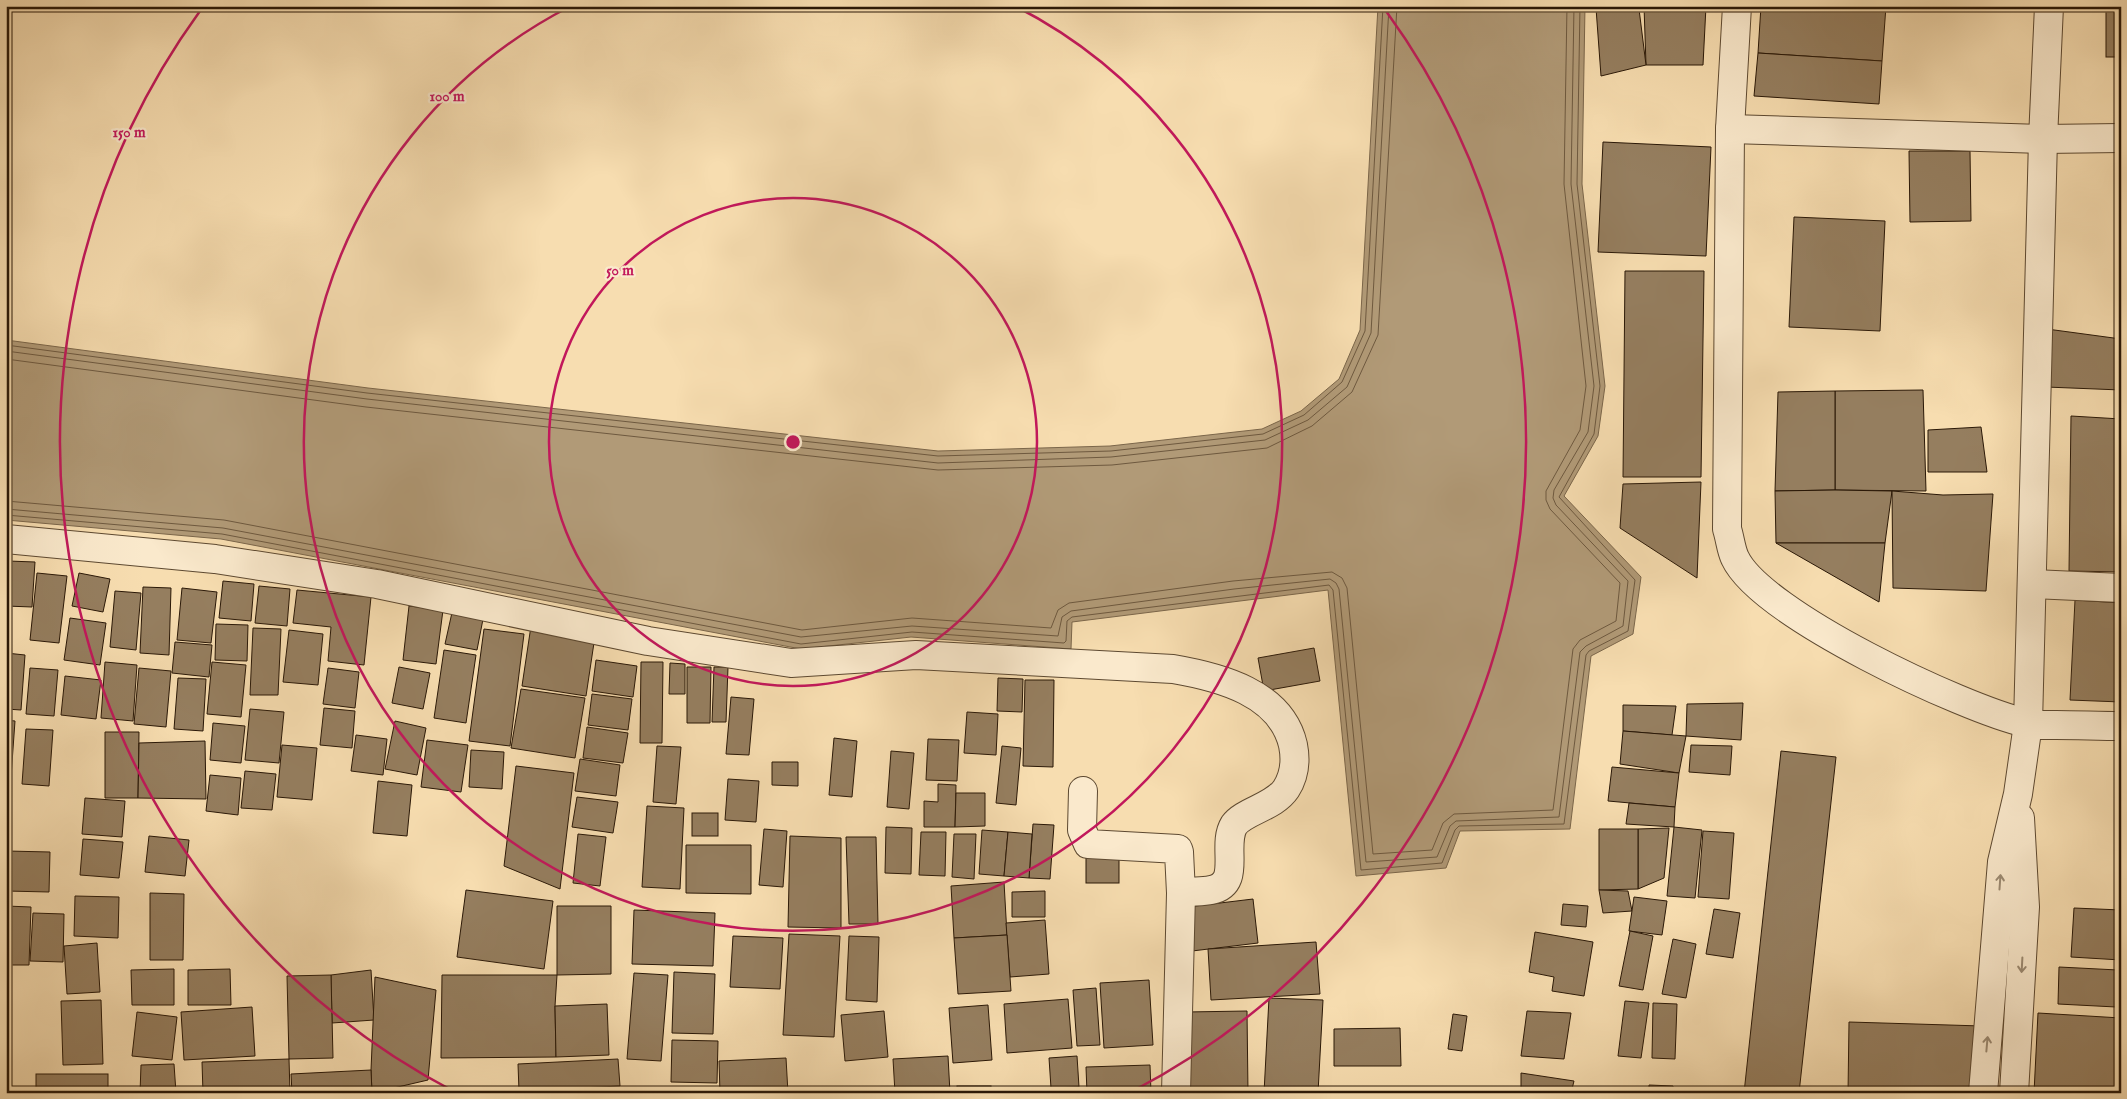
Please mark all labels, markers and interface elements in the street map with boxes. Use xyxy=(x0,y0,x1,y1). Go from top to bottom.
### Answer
text: 100 m xyxy=(429,87,465,106)
text: 150 m xyxy=(112,123,146,142)
text: 50 m xyxy=(606,261,634,280)
centre of rings xyxy=(784,433,802,451)
one-way arrow xyxy=(1995,874,2005,890)
one-way arrow xyxy=(2017,957,2026,973)
one-way arrow xyxy=(1982,1036,1992,1052)

